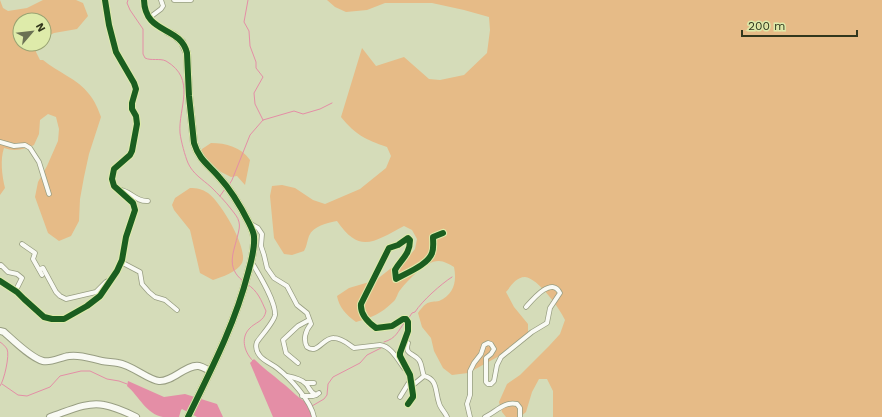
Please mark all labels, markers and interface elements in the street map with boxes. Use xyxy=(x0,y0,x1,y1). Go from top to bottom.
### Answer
north arrow xyxy=(12,12,52,52)
scale bar xyxy=(742,12,857,38)
text: 200 m xyxy=(748,19,785,33)
text: N xyxy=(33,21,48,34)

